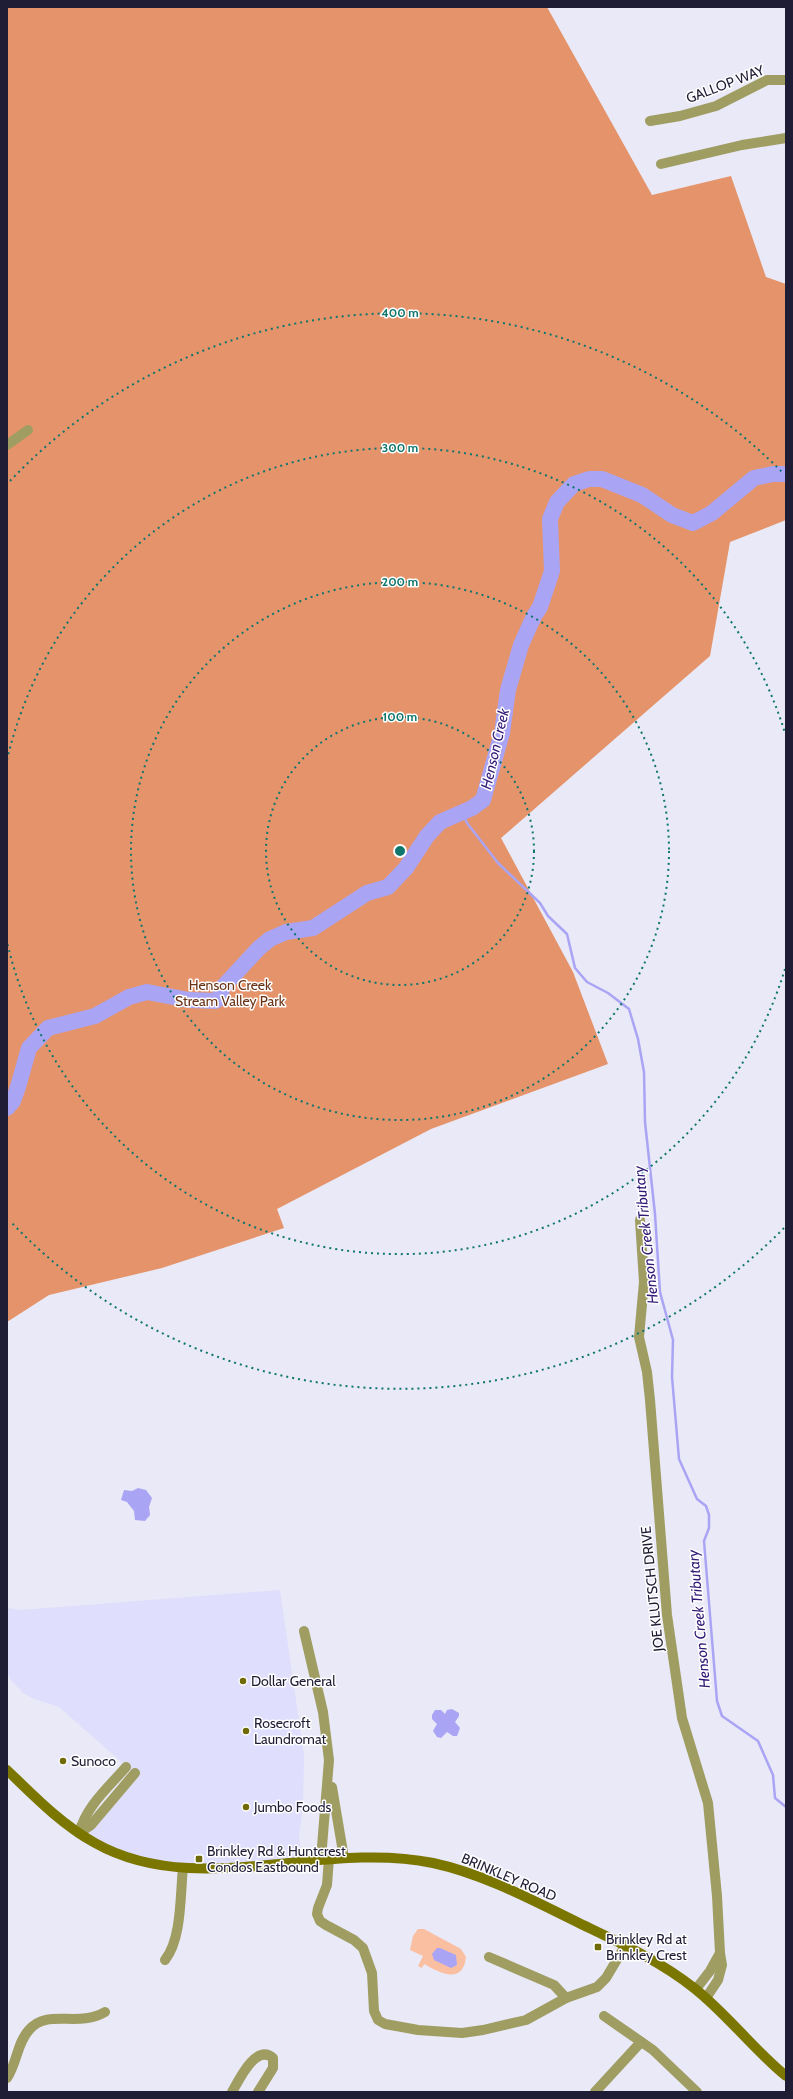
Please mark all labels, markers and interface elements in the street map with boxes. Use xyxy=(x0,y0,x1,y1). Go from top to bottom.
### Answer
street label: GALLOP WAY xyxy=(683,61,768,107)
text: 400 m xyxy=(381,305,419,320)
text: 300 m xyxy=(382,440,418,455)
text: 200 m xyxy=(382,574,418,589)
water label: Henson Creek xyxy=(477,706,513,791)
text: 100 m xyxy=(383,709,417,724)
centre of rings xyxy=(393,844,407,858)
park label: Henson Creek Stream Valley Park xyxy=(175,976,286,1010)
water label: Henson Creek Tributary xyxy=(630,1164,662,1305)
street label: JOE KLUTSCH DRIVE xyxy=(636,1525,668,1654)
water label: Henson Creek Tributary xyxy=(684,1548,714,1689)
place label: Dollar General xyxy=(251,1672,336,1690)
marker: Dollar General xyxy=(238,1676,248,1686)
place label: Rosecroft Laundromat xyxy=(254,1714,326,1748)
marker: Rosecroft Laundromat xyxy=(241,1726,251,1736)
place label: Sunoco xyxy=(71,1752,116,1770)
marker: Sunoco xyxy=(58,1756,68,1766)
place label: Jumbo Foods xyxy=(253,1798,332,1816)
marker: Jumbo Foods xyxy=(241,1802,251,1812)
place label: Brinkley Rd & Huntcrest Condos Eastbound xyxy=(207,1842,346,1876)
street label: BRINKLEY ROAD xyxy=(459,1849,559,1905)
marker: Brinkley Rd & Huntcrest Condos Eastbound xyxy=(194,1854,204,1864)
place label: Brinkley Rd at Brinkley Crest xyxy=(606,1930,687,1964)
marker: Brinkley Rd at Brinkley Crest xyxy=(593,1942,603,1952)

